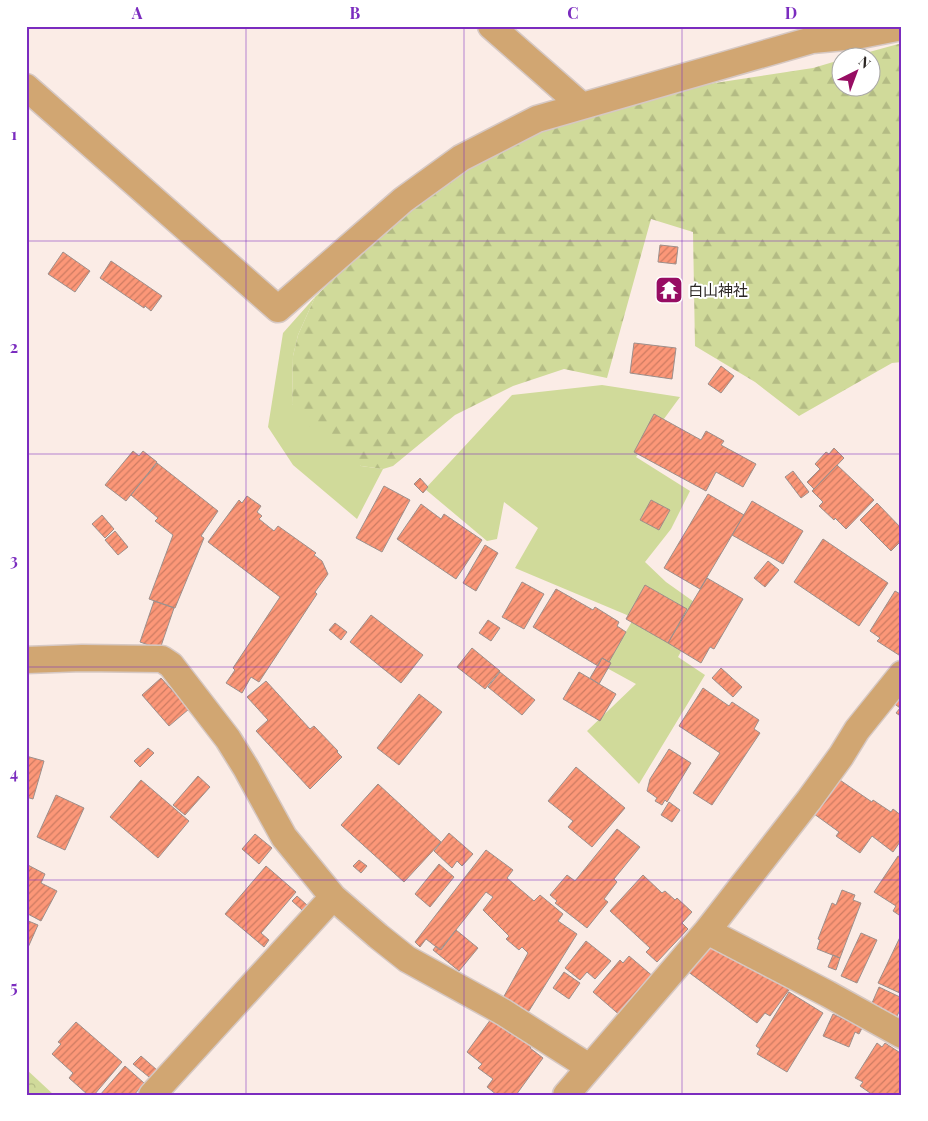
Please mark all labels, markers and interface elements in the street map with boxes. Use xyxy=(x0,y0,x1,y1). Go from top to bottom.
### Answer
text: A xyxy=(131,2,143,23)
text: B xyxy=(350,2,361,23)
text: C xyxy=(567,2,579,23)
text: D xyxy=(785,2,797,23)
north arrow xyxy=(830,48,880,98)
text: N xyxy=(855,52,875,72)
text: 1 xyxy=(11,123,17,144)
temple icon: 白山神社 xyxy=(654,275,684,305)
place label: 白山神社 xyxy=(688,280,748,300)
text: 2 xyxy=(10,336,18,357)
text: 3 xyxy=(10,549,18,570)
text: 4 xyxy=(10,762,18,783)
text: 5 xyxy=(10,976,18,997)

